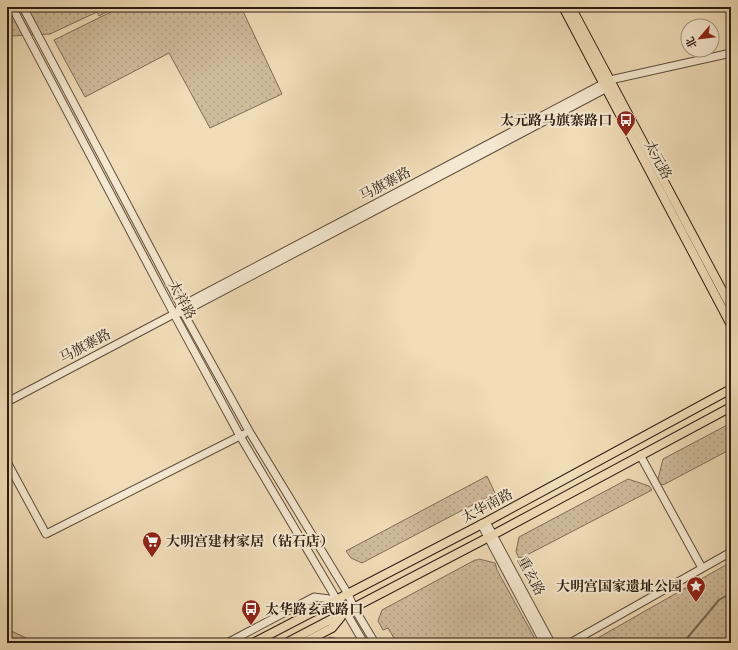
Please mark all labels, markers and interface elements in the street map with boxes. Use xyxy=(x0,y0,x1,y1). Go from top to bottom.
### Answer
north arrow xyxy=(680,18,720,58)
text: 北 xyxy=(682,34,701,51)
bus stop icon: 太元路马旗寨路口 xyxy=(615,109,637,137)
place label: 太元路马旗寨路口 xyxy=(500,111,612,130)
street label: 太元路 xyxy=(640,137,676,183)
street label: 马旗寨路 xyxy=(356,162,414,206)
street label: 太祥路 xyxy=(164,277,200,323)
street label: 马旗寨路 xyxy=(56,324,114,368)
street label: 太华南路 xyxy=(458,484,516,528)
supermarket icon: 大明宫建材家居（钻石店） xyxy=(141,530,163,558)
place label: 大明宫建材家居（钻石店） xyxy=(166,532,334,551)
street label: 重玄路 xyxy=(513,553,549,599)
place icon: 大明宫国家遗址公园 xyxy=(685,575,707,603)
place label: 大明宫国家遗址公园 xyxy=(556,577,682,596)
bus stop icon: 太华路玄武路口 xyxy=(240,598,262,626)
place label: 太华路玄武路口 xyxy=(265,600,363,619)

